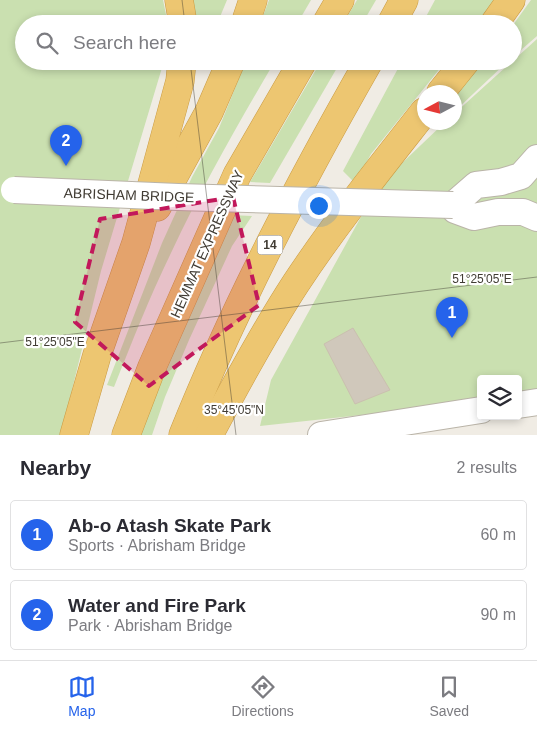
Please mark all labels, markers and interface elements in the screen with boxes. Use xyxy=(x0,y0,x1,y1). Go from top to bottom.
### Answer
search box xyxy=(15,15,522,70)
icon: search xyxy=(33,29,61,57)
text: Search here xyxy=(73,32,177,53)
north arrow xyxy=(417,85,462,130)
pin: 2 xyxy=(50,125,82,166)
street label: HEMMAT EXPRESSWAY xyxy=(167,167,247,320)
street label: ABRISHAM BRIDGE xyxy=(63,185,195,205)
your location xyxy=(306,193,332,219)
road number: 14 xyxy=(258,236,282,254)
text: 51°25'05"E xyxy=(452,272,512,286)
pin: 1 xyxy=(436,297,468,338)
text: 51°25'05"E xyxy=(25,335,85,349)
map controls xyxy=(477,375,522,420)
button: layers xyxy=(477,375,522,420)
text: 35°45'05"N xyxy=(204,403,264,417)
text: Nearby xyxy=(20,456,91,479)
text: 2 results xyxy=(457,459,517,476)
text: Ab-o Atash Skate Park xyxy=(68,515,271,536)
text: 1 xyxy=(33,526,41,543)
text: 60 m xyxy=(480,526,516,543)
text: Sports · Abrisham Bridge xyxy=(68,537,246,554)
text: Water and Fire Park xyxy=(68,595,246,616)
text: 2 xyxy=(33,606,41,623)
text: 90 m xyxy=(480,606,516,623)
text: Park · Abrisham Bridge xyxy=(68,617,233,634)
tab: Map xyxy=(68,673,96,719)
tab: Directions xyxy=(232,673,294,719)
tab: Saved xyxy=(429,673,469,719)

